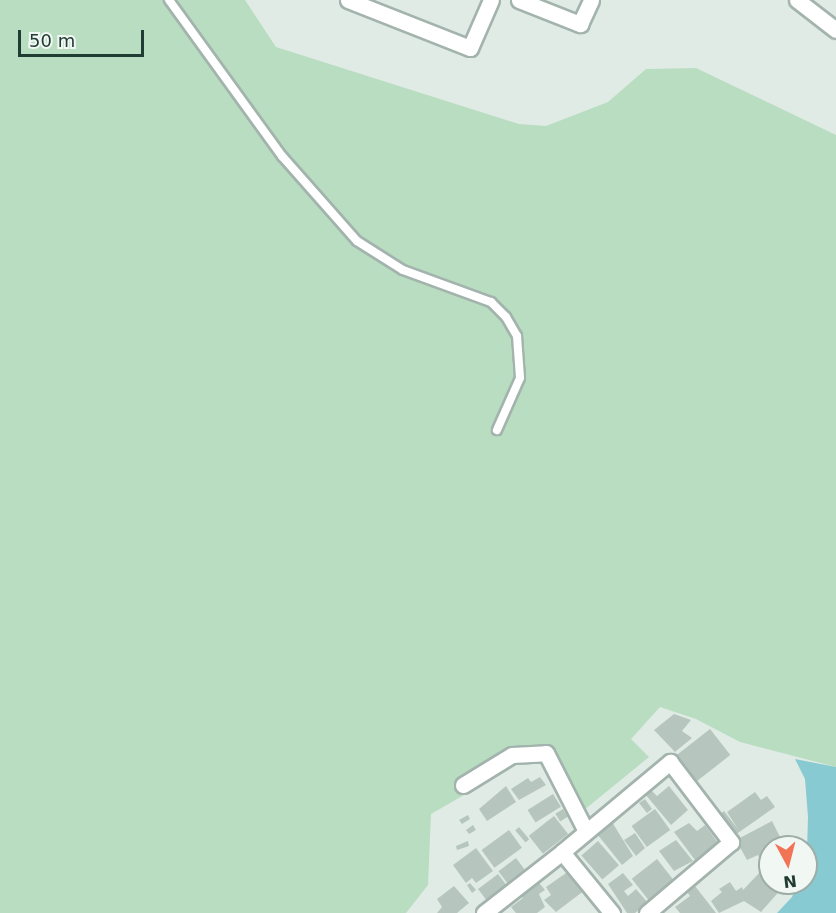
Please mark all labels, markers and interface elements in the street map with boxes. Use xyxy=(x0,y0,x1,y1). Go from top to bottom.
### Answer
scale bar xyxy=(21,18,147,56)
text: 50 m xyxy=(29,30,75,51)
north arrow xyxy=(758,835,818,895)
text: N xyxy=(782,871,798,892)

